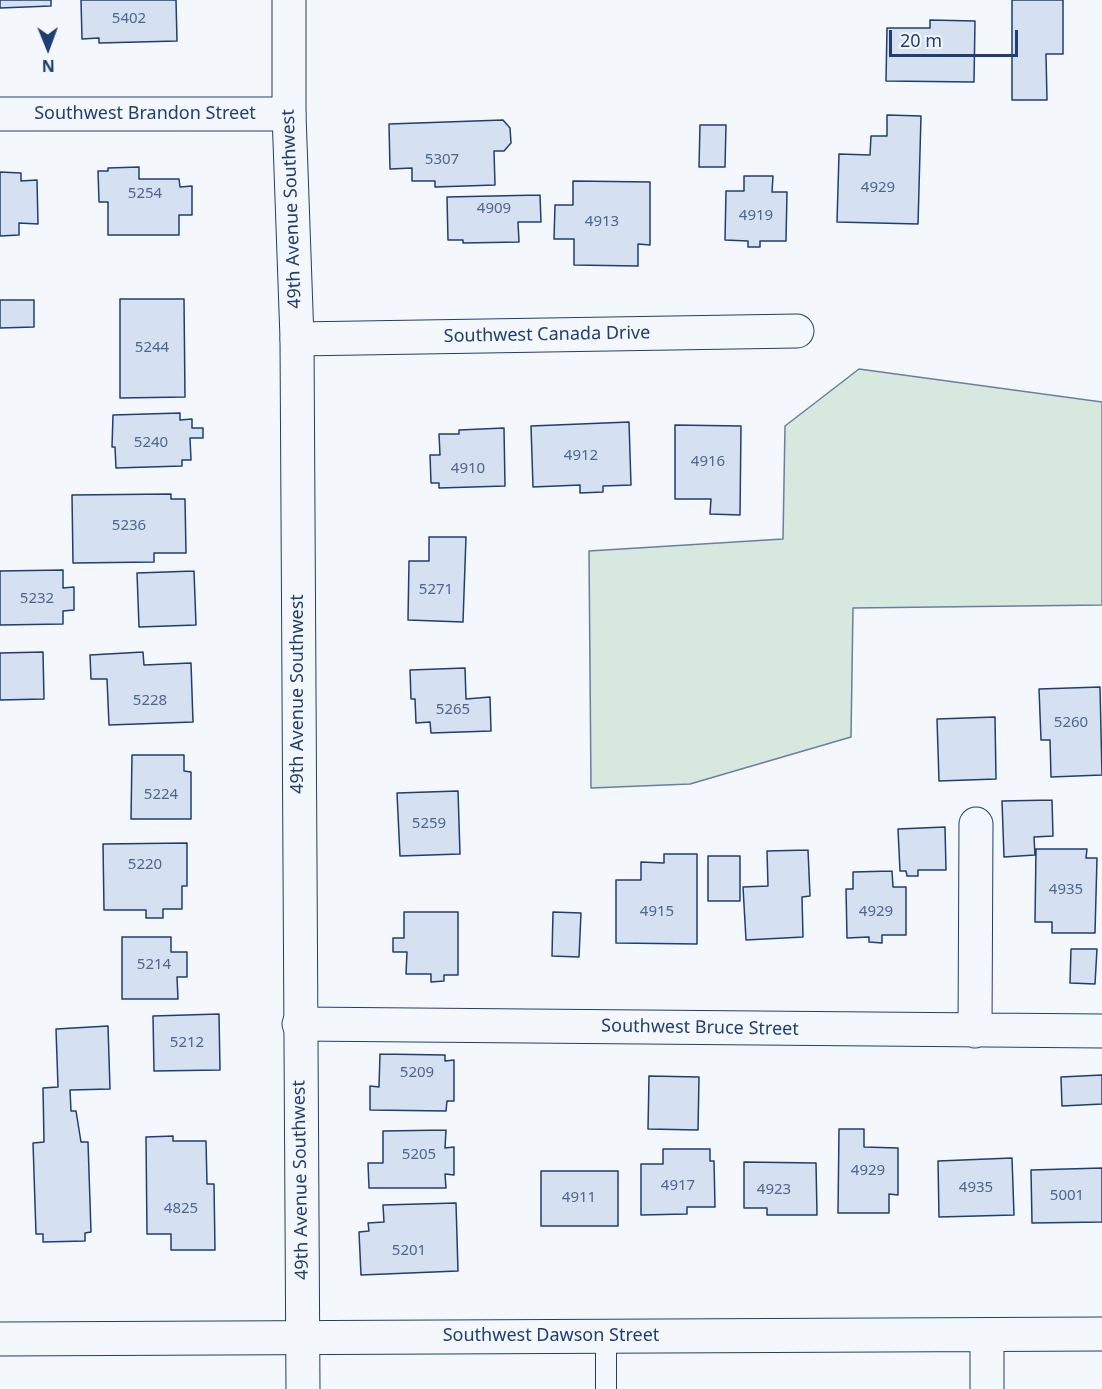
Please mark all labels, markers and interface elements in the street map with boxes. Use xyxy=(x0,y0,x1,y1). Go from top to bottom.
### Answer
house number: 5402 xyxy=(112,10,146,28)
north arrow xyxy=(18,18,78,78)
scale bar xyxy=(892,18,1021,56)
text: 20 m xyxy=(900,28,942,52)
text: N xyxy=(42,55,55,77)
street label: Southwest Brandon Street xyxy=(34,103,256,125)
street label: 49th Avenue Southwest xyxy=(278,109,306,309)
house number: 5307 xyxy=(425,151,459,169)
house number: 4929 xyxy=(861,179,895,197)
house number: 5254 xyxy=(128,185,162,203)
house number: 4909 xyxy=(477,200,511,218)
house number: 4919 xyxy=(739,207,773,225)
house number: 4913 xyxy=(585,213,619,231)
street label: Southwest Canada Drive xyxy=(443,322,651,348)
house number: 5244 xyxy=(135,339,169,357)
house number: 5240 xyxy=(134,434,168,452)
house number: 4912 xyxy=(564,447,598,465)
house number: 4916 xyxy=(691,453,725,471)
house number: 4910 xyxy=(451,460,485,478)
house number: 5236 xyxy=(112,517,146,535)
house number: 5271 xyxy=(419,581,453,599)
house number: 5232 xyxy=(20,590,54,608)
street label: 49th Avenue Southwest xyxy=(287,594,309,794)
house number: 5228 xyxy=(133,692,167,710)
house number: 5265 xyxy=(436,701,470,719)
house number: 5260 xyxy=(1054,714,1088,732)
house number: 5224 xyxy=(144,786,178,804)
house number: 5259 xyxy=(412,815,446,833)
house number: 5220 xyxy=(128,856,162,874)
house number: 4935 xyxy=(1049,881,1083,899)
house number: 4915 xyxy=(640,903,674,921)
house number: 4929 xyxy=(859,903,893,921)
house number: 5214 xyxy=(137,956,171,974)
street label: Southwest Bruce Street xyxy=(601,1015,799,1041)
house number: 5212 xyxy=(170,1034,204,1052)
house number: 5209 xyxy=(400,1064,434,1082)
street label: 49th Avenue Southwest xyxy=(288,1080,314,1280)
house number: 5205 xyxy=(402,1146,436,1164)
house number: 4929 xyxy=(851,1162,885,1180)
house number: 4917 xyxy=(661,1177,695,1195)
house number: 4935 xyxy=(959,1179,993,1197)
house number: 4923 xyxy=(757,1181,791,1199)
house number: 5001 xyxy=(1050,1187,1084,1205)
house number: 4911 xyxy=(562,1189,596,1207)
house number: 4825 xyxy=(164,1200,198,1218)
house number: 5201 xyxy=(392,1242,426,1260)
street label: Southwest Dawson Street xyxy=(443,1325,659,1347)

